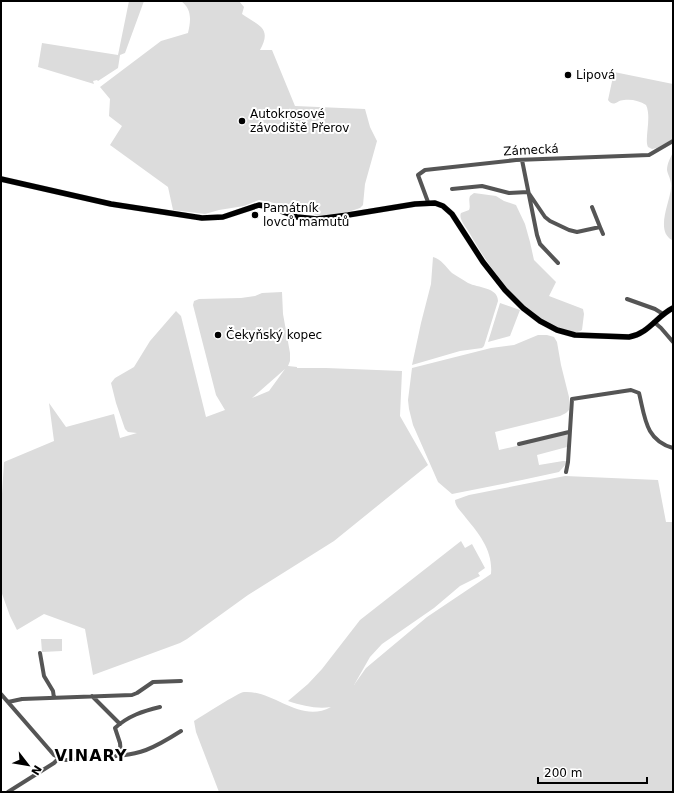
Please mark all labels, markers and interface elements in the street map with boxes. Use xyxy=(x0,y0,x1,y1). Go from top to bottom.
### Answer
place label: Lipová xyxy=(576,68,615,82)
marker: Lipová xyxy=(563,70,573,80)
place label: Autokrosové závodiště Přerov xyxy=(250,107,349,135)
marker: Autokrosové závodiště Přerov xyxy=(237,116,247,126)
street label: Zámecká xyxy=(503,142,559,158)
place label: Památník lovců mamutů xyxy=(263,201,349,229)
marker: Památník lovců mamutů xyxy=(250,210,260,220)
place label: Čekyňský kopec xyxy=(226,327,322,342)
marker: Čekyňský kopec xyxy=(213,330,223,340)
north arrow xyxy=(8,745,48,785)
district label: VINARY xyxy=(54,746,128,765)
scale bar xyxy=(538,759,647,785)
text: N xyxy=(28,763,44,777)
text: 200 m xyxy=(544,766,582,780)

